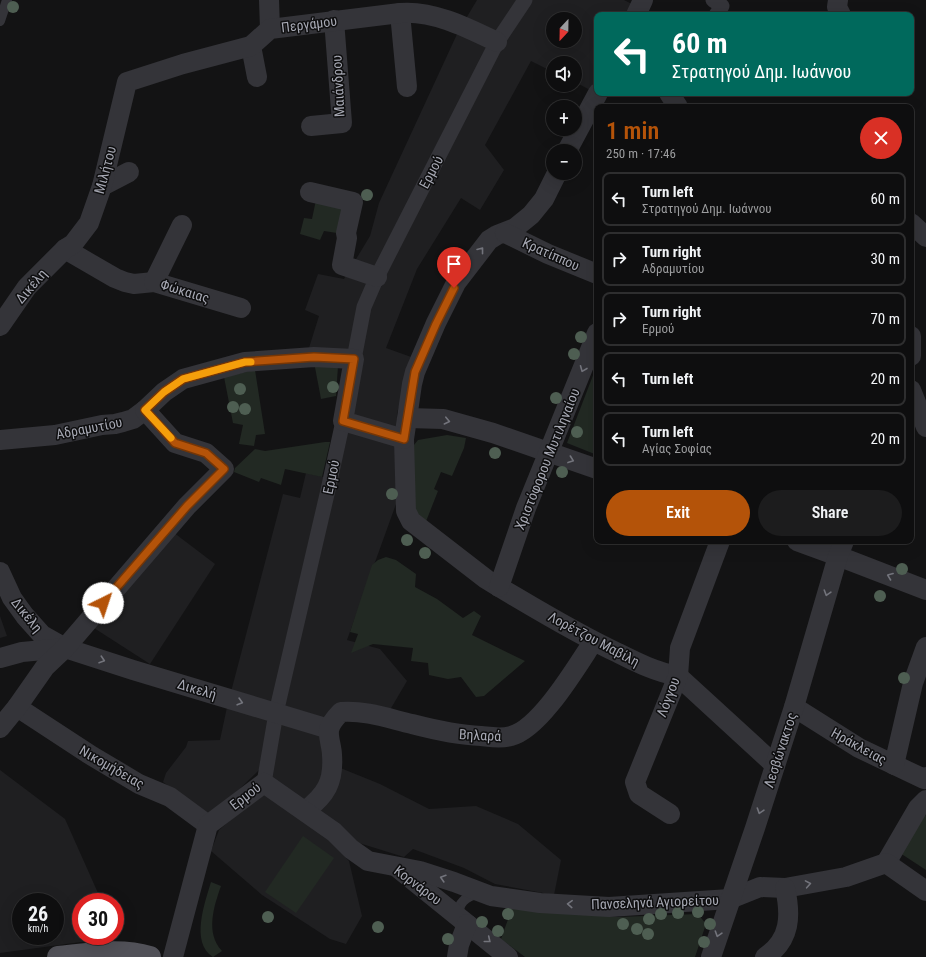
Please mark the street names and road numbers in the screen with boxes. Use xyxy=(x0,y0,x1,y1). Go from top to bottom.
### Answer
street label: Περγάμου xyxy=(280,13,338,35)
street label: Μαιάνδρου xyxy=(328,54,348,117)
street label: Μιλήτου xyxy=(91,144,119,196)
street label: Ερμού xyxy=(416,153,446,191)
street label: Κρατίππου xyxy=(520,234,582,274)
street label: Δικέλη xyxy=(12,266,50,306)
street label: Φώκαιας xyxy=(159,276,211,306)
street label: Χριστόφορου Μυτιληναίου xyxy=(511,386,584,533)
street label: Αδραμυτίου xyxy=(55,414,124,442)
street label: Ερμού xyxy=(320,458,342,496)
street label: Δικέλη xyxy=(8,594,46,636)
street label: Λορέτζου Μαβίλη xyxy=(546,608,642,670)
street label: Δικελή xyxy=(176,675,218,703)
street label: Λόγγου xyxy=(653,675,683,719)
street label: Λεσβώνακτος xyxy=(760,710,800,790)
street label: Ηράκλειας xyxy=(829,724,889,768)
street label: Βηλαρά xyxy=(458,726,502,744)
street label: Νικομήδειας xyxy=(77,742,147,792)
street label: Ερμού xyxy=(226,779,264,813)
street label: Κορνάρου xyxy=(391,862,445,908)
street label: Πανσεληνά Αγιορείτου xyxy=(591,892,719,912)

